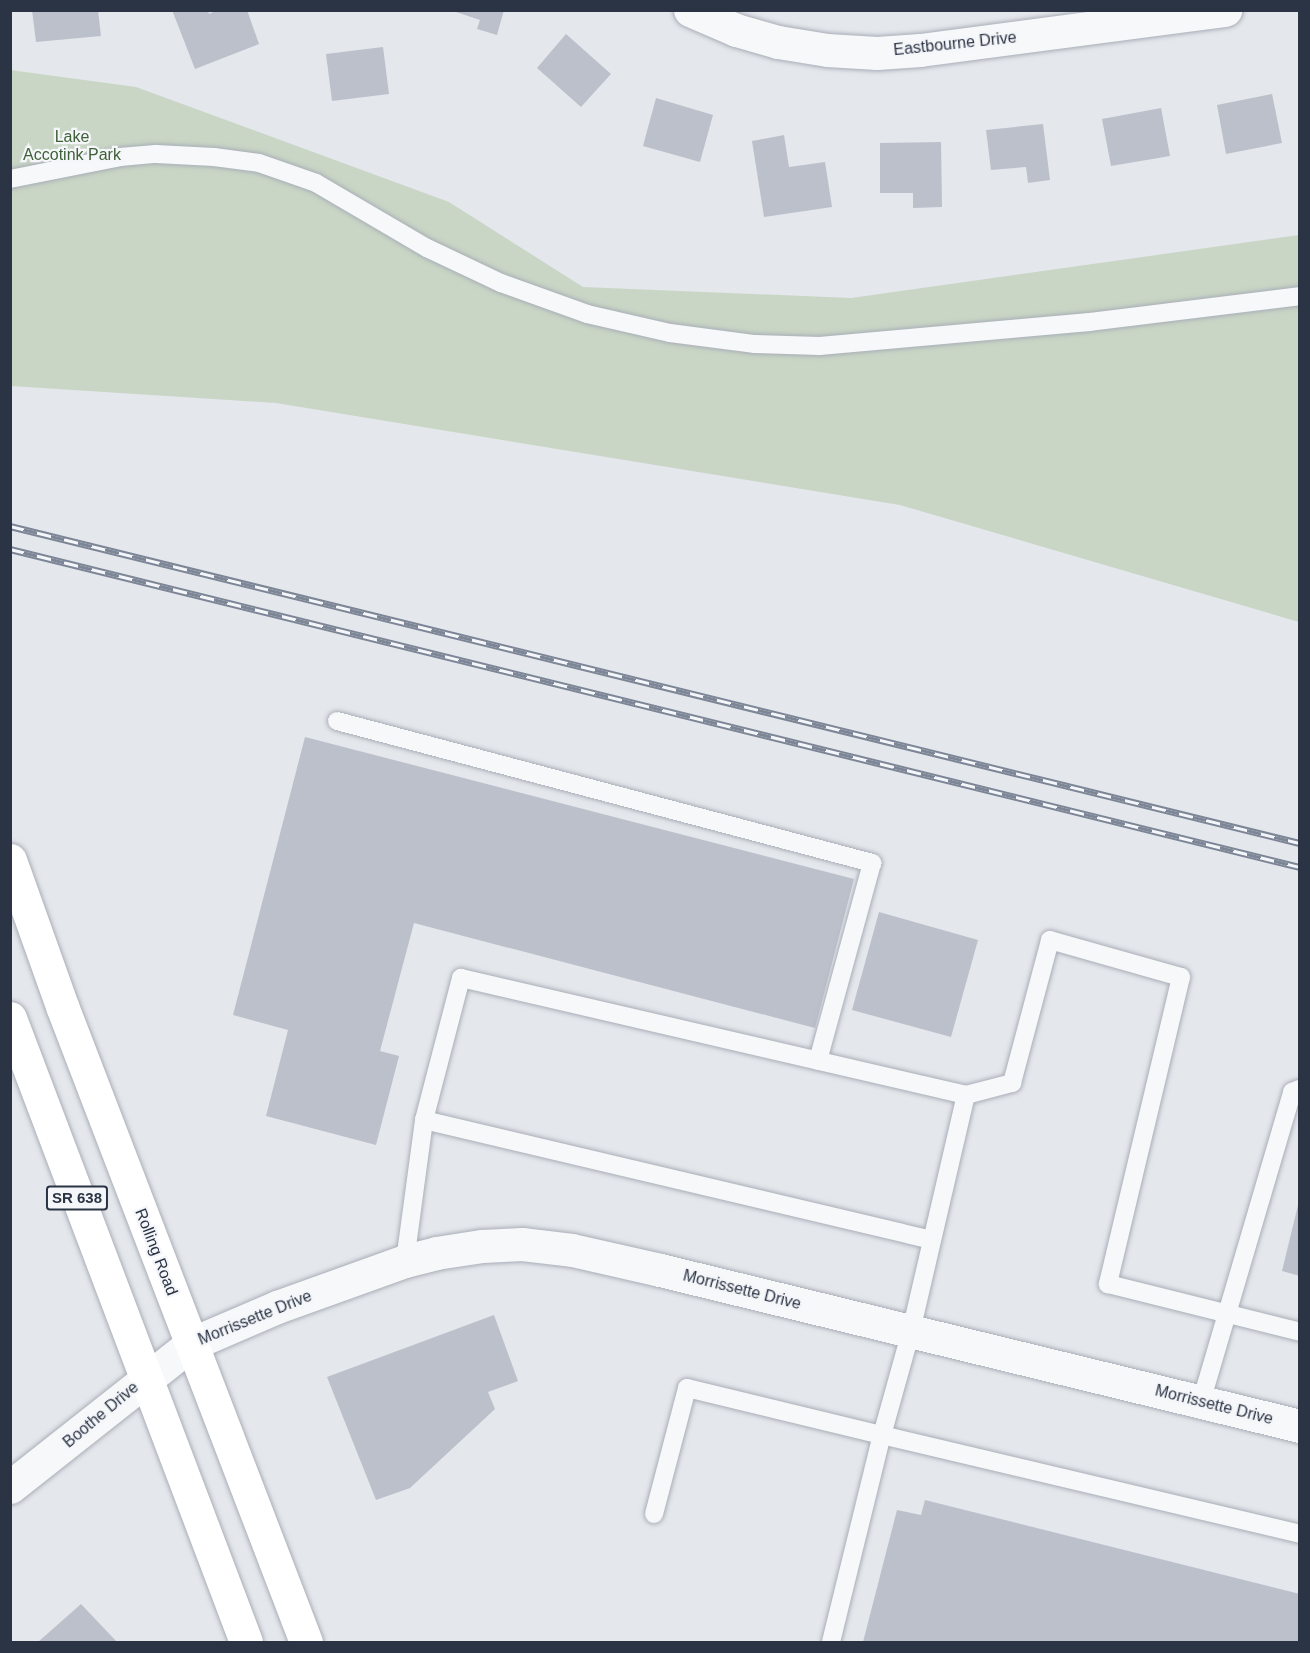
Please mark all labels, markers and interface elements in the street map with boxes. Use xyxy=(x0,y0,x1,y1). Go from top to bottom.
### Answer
street label: Eastbourne Drive xyxy=(893,28,1017,60)
park label: Lake Accotink Park xyxy=(23,127,121,165)
road number: SR 638 xyxy=(46,1186,109,1210)
street label: Rolling Road xyxy=(131,1206,181,1298)
street label: Morrissette Drive xyxy=(681,1266,803,1314)
street label: Morrissette Drive xyxy=(195,1286,315,1350)
street label: Boothe Drive xyxy=(59,1378,143,1452)
street label: Morrissette Drive xyxy=(1153,1381,1275,1429)

